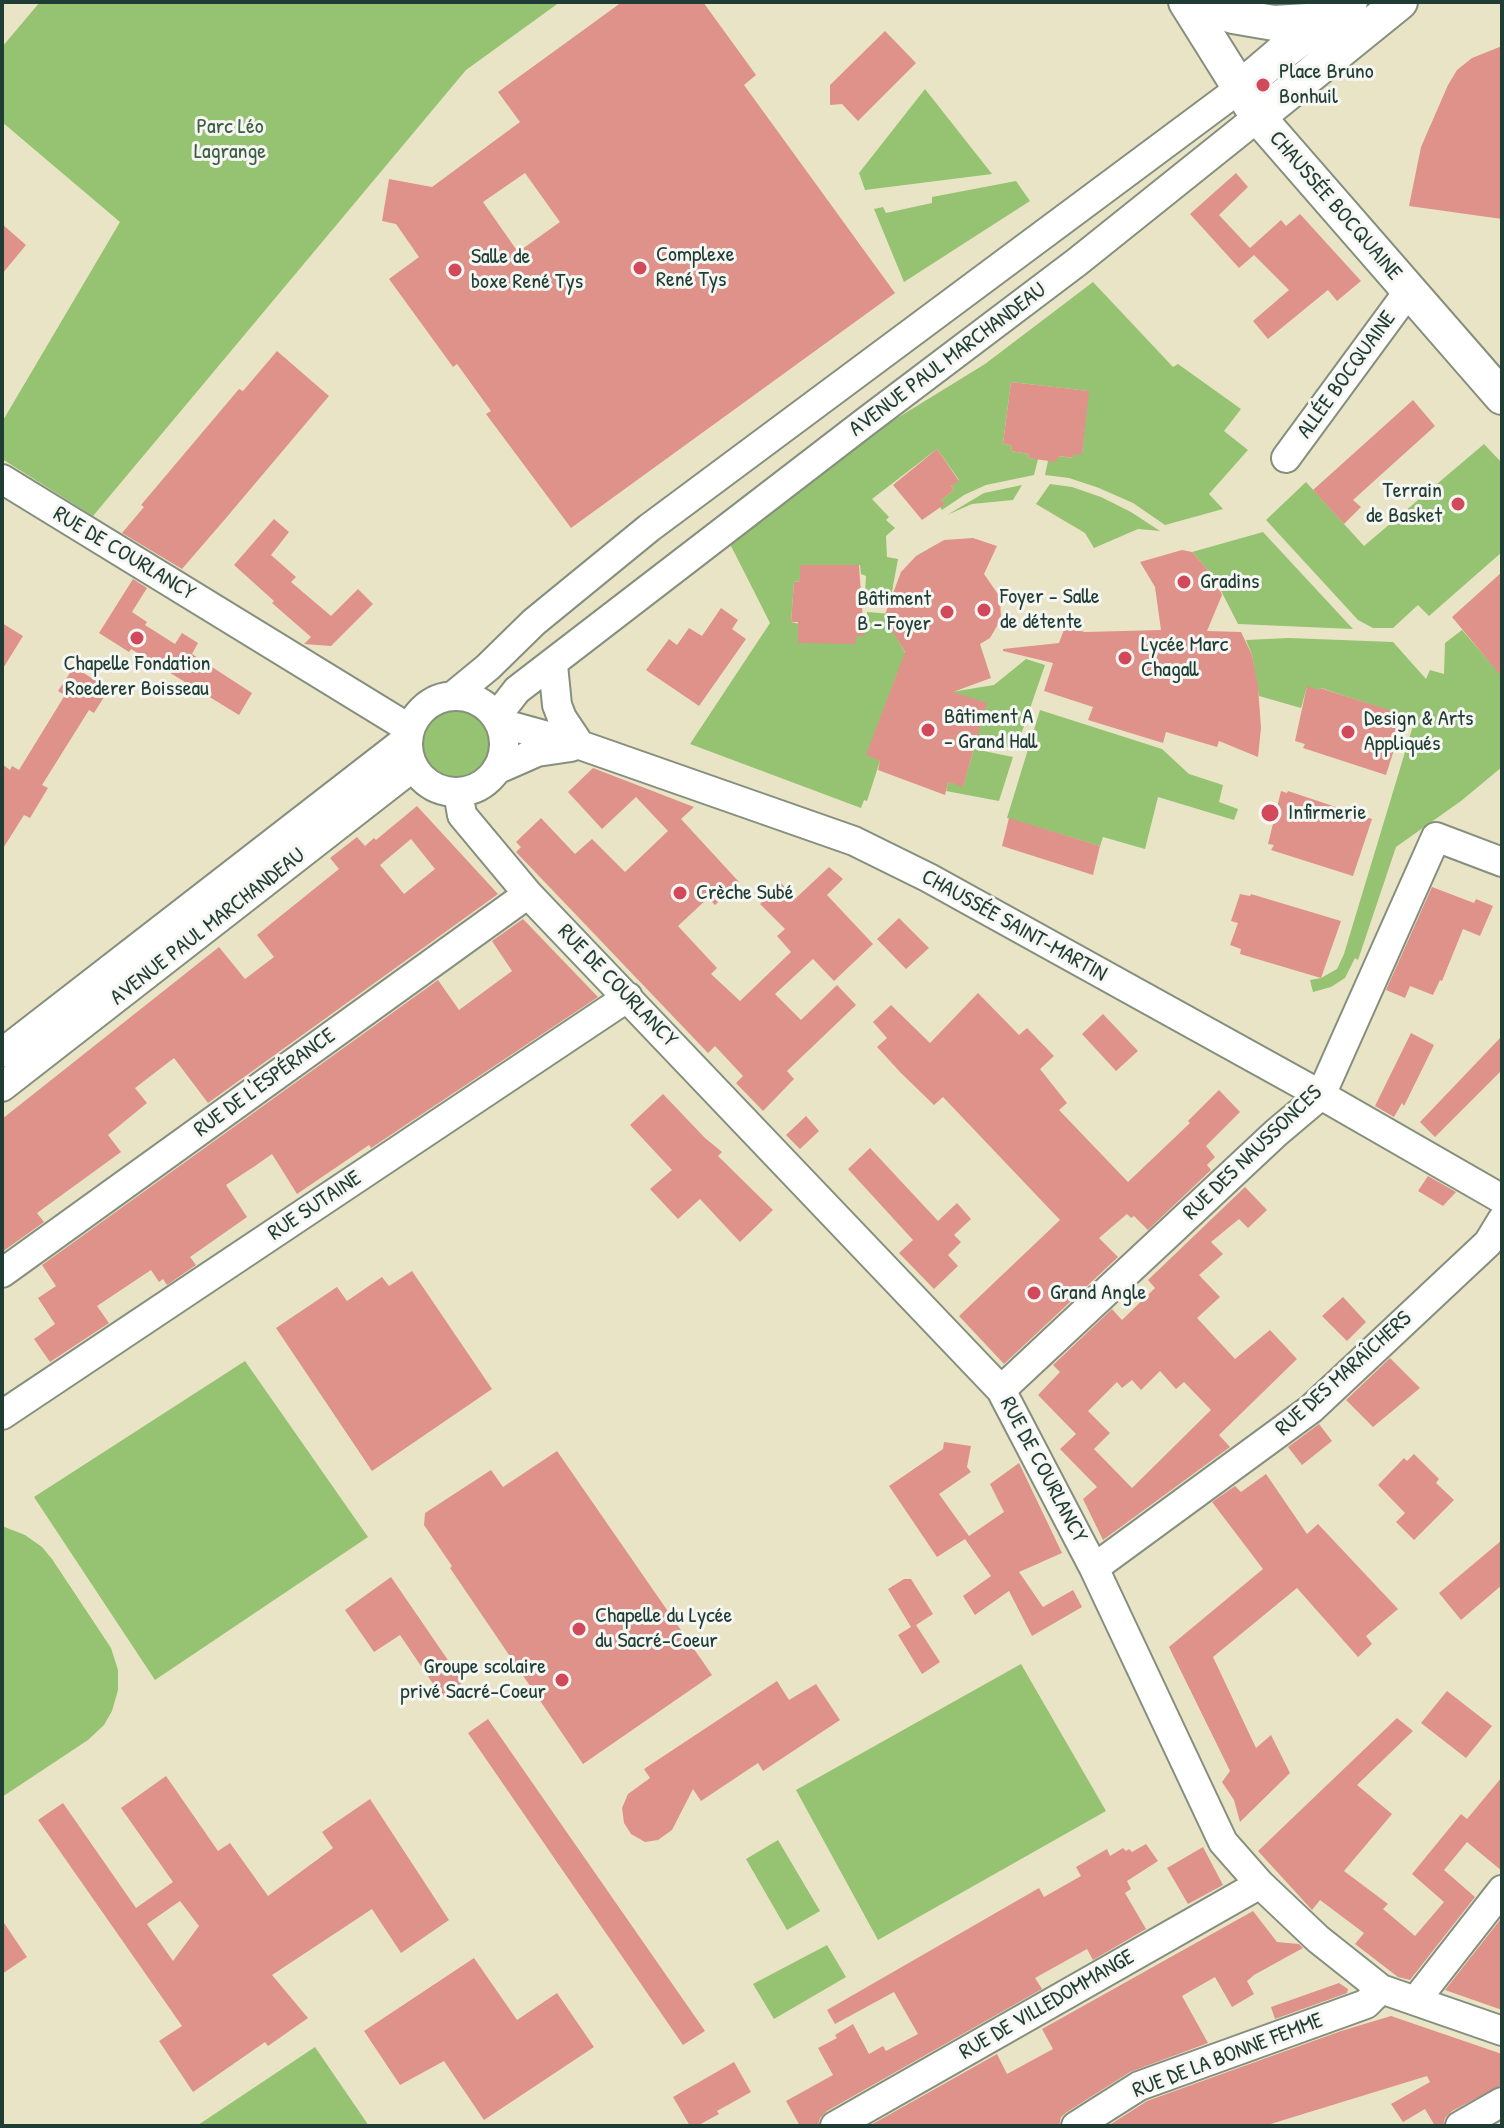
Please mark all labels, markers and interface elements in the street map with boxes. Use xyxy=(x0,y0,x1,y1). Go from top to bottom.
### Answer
place label: Place Bruno Bonhuil xyxy=(1279,59,1374,110)
marker: Place Bruno Bonhuil xyxy=(1254,76,1272,94)
park label: Parc Léo Lagrange xyxy=(194,114,266,166)
street label: CHAUSSÉE BOCQUAINE xyxy=(1263,126,1407,286)
place label: Complexe René Tys xyxy=(656,242,735,294)
place label: Salle de boxe René Tys xyxy=(471,244,583,296)
marker: Complexe René Tys xyxy=(631,259,649,277)
marker: Salle de boxe René Tys xyxy=(446,261,464,279)
street label: AVENUE PAUL MARCHANDEAU xyxy=(844,277,1052,443)
street label: ALLÉE BOCQUAINE xyxy=(1292,306,1402,444)
place label: Terrain de Basket xyxy=(1366,478,1442,530)
marker: Terrain de Basket xyxy=(1449,495,1467,513)
street label: RUE DE COURLANCY xyxy=(48,501,200,607)
place label: Gradins xyxy=(1200,569,1260,595)
marker: Gradins xyxy=(1175,573,1193,591)
place label: Foyer - Salle de détente xyxy=(1000,584,1100,636)
place label: Bâtiment B - Foyer xyxy=(857,586,931,638)
marker: Foyer - Salle de détente xyxy=(975,601,993,619)
marker: Bâtiment B - Foyer xyxy=(938,603,956,621)
marker: Chapelle Fondation Roederer Boisseau xyxy=(128,629,146,647)
place label: Lycée Marc Chagall xyxy=(1141,632,1228,684)
marker: Lycée Marc Chagall xyxy=(1116,649,1134,667)
place label: Chapelle Fondation Roederer Boisseau xyxy=(64,651,210,702)
place label: Bâtiment A - Grand Hall xyxy=(944,704,1038,756)
place label: Design & Arts Appliqués xyxy=(1364,706,1473,758)
marker: Bâtiment A - Grand Hall xyxy=(919,721,937,739)
marker: Design & Arts Appliqués xyxy=(1339,723,1357,741)
place label: Infirmerie xyxy=(1288,800,1366,826)
marker: Infirmerie xyxy=(1259,802,1281,824)
street label: AVENUE PAUL MARCHANDEAU xyxy=(105,843,311,1011)
street label: CHAUSSÉE SAINT-MARTIN xyxy=(917,864,1111,988)
place label: Crèche Subé xyxy=(696,880,794,906)
marker: Crèche Subé xyxy=(671,884,689,902)
street label: RUE DE COURLANCY xyxy=(552,919,682,1053)
street label: RUE DE L'ESPÉRANCE xyxy=(189,1023,341,1143)
street label: RUE DES NAUSSONCES xyxy=(1178,1080,1328,1226)
street label: RUE SUTAINE xyxy=(263,1165,367,1247)
place label: Grand Angle xyxy=(1050,1280,1146,1306)
marker: Grand Angle xyxy=(1025,1284,1043,1302)
street label: RUE DES MARAÎCHERS xyxy=(1270,1306,1418,1442)
street label: RUE DE COURLANCY xyxy=(994,1393,1092,1547)
place label: Chapelle du Lycée du Sacré-Coeur xyxy=(595,1603,732,1654)
marker: Chapelle du Lycée du Sacré-Coeur xyxy=(570,1620,588,1638)
place label: Groupe scolaire privé Sacré-Coeur xyxy=(400,1654,546,1706)
marker: Groupe scolaire privé Sacré-Coeur xyxy=(553,1671,571,1689)
street label: RUE DE VILLEDOMMANGE xyxy=(955,1944,1139,2066)
street label: RUE DE LA BONNE FEMME xyxy=(1129,2008,1327,2104)

